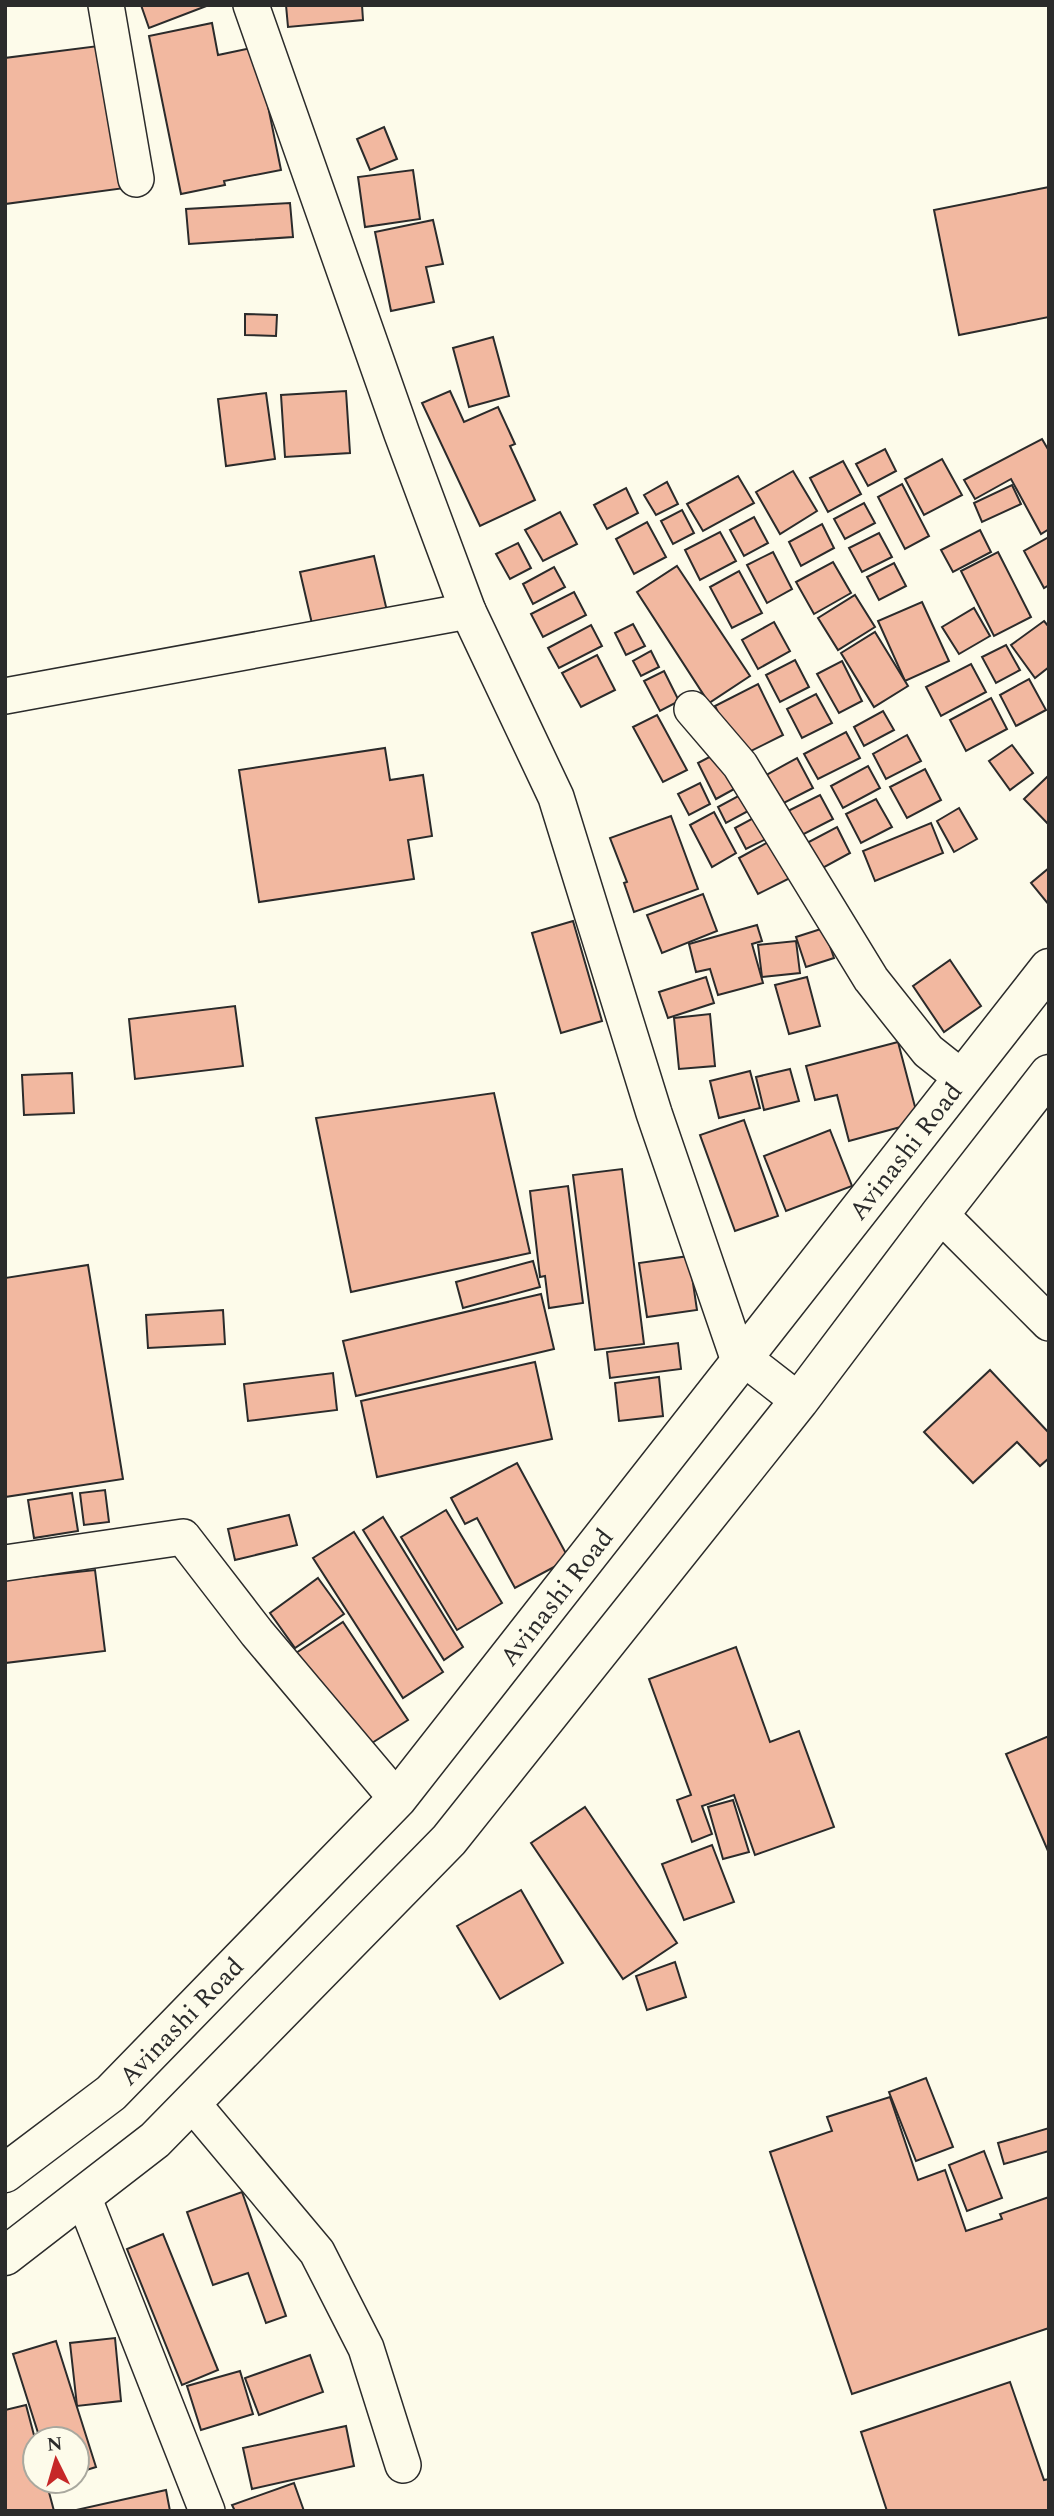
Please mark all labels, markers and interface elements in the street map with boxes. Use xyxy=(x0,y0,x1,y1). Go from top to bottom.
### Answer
street label: Avinashi Road xyxy=(839,1074,973,1229)
street label: Avinashi Road xyxy=(490,1520,624,1675)
street label: Avinashi Road xyxy=(110,1948,254,2095)
north arrow xyxy=(21,2425,91,2495)
text: N xyxy=(46,2429,64,2460)

